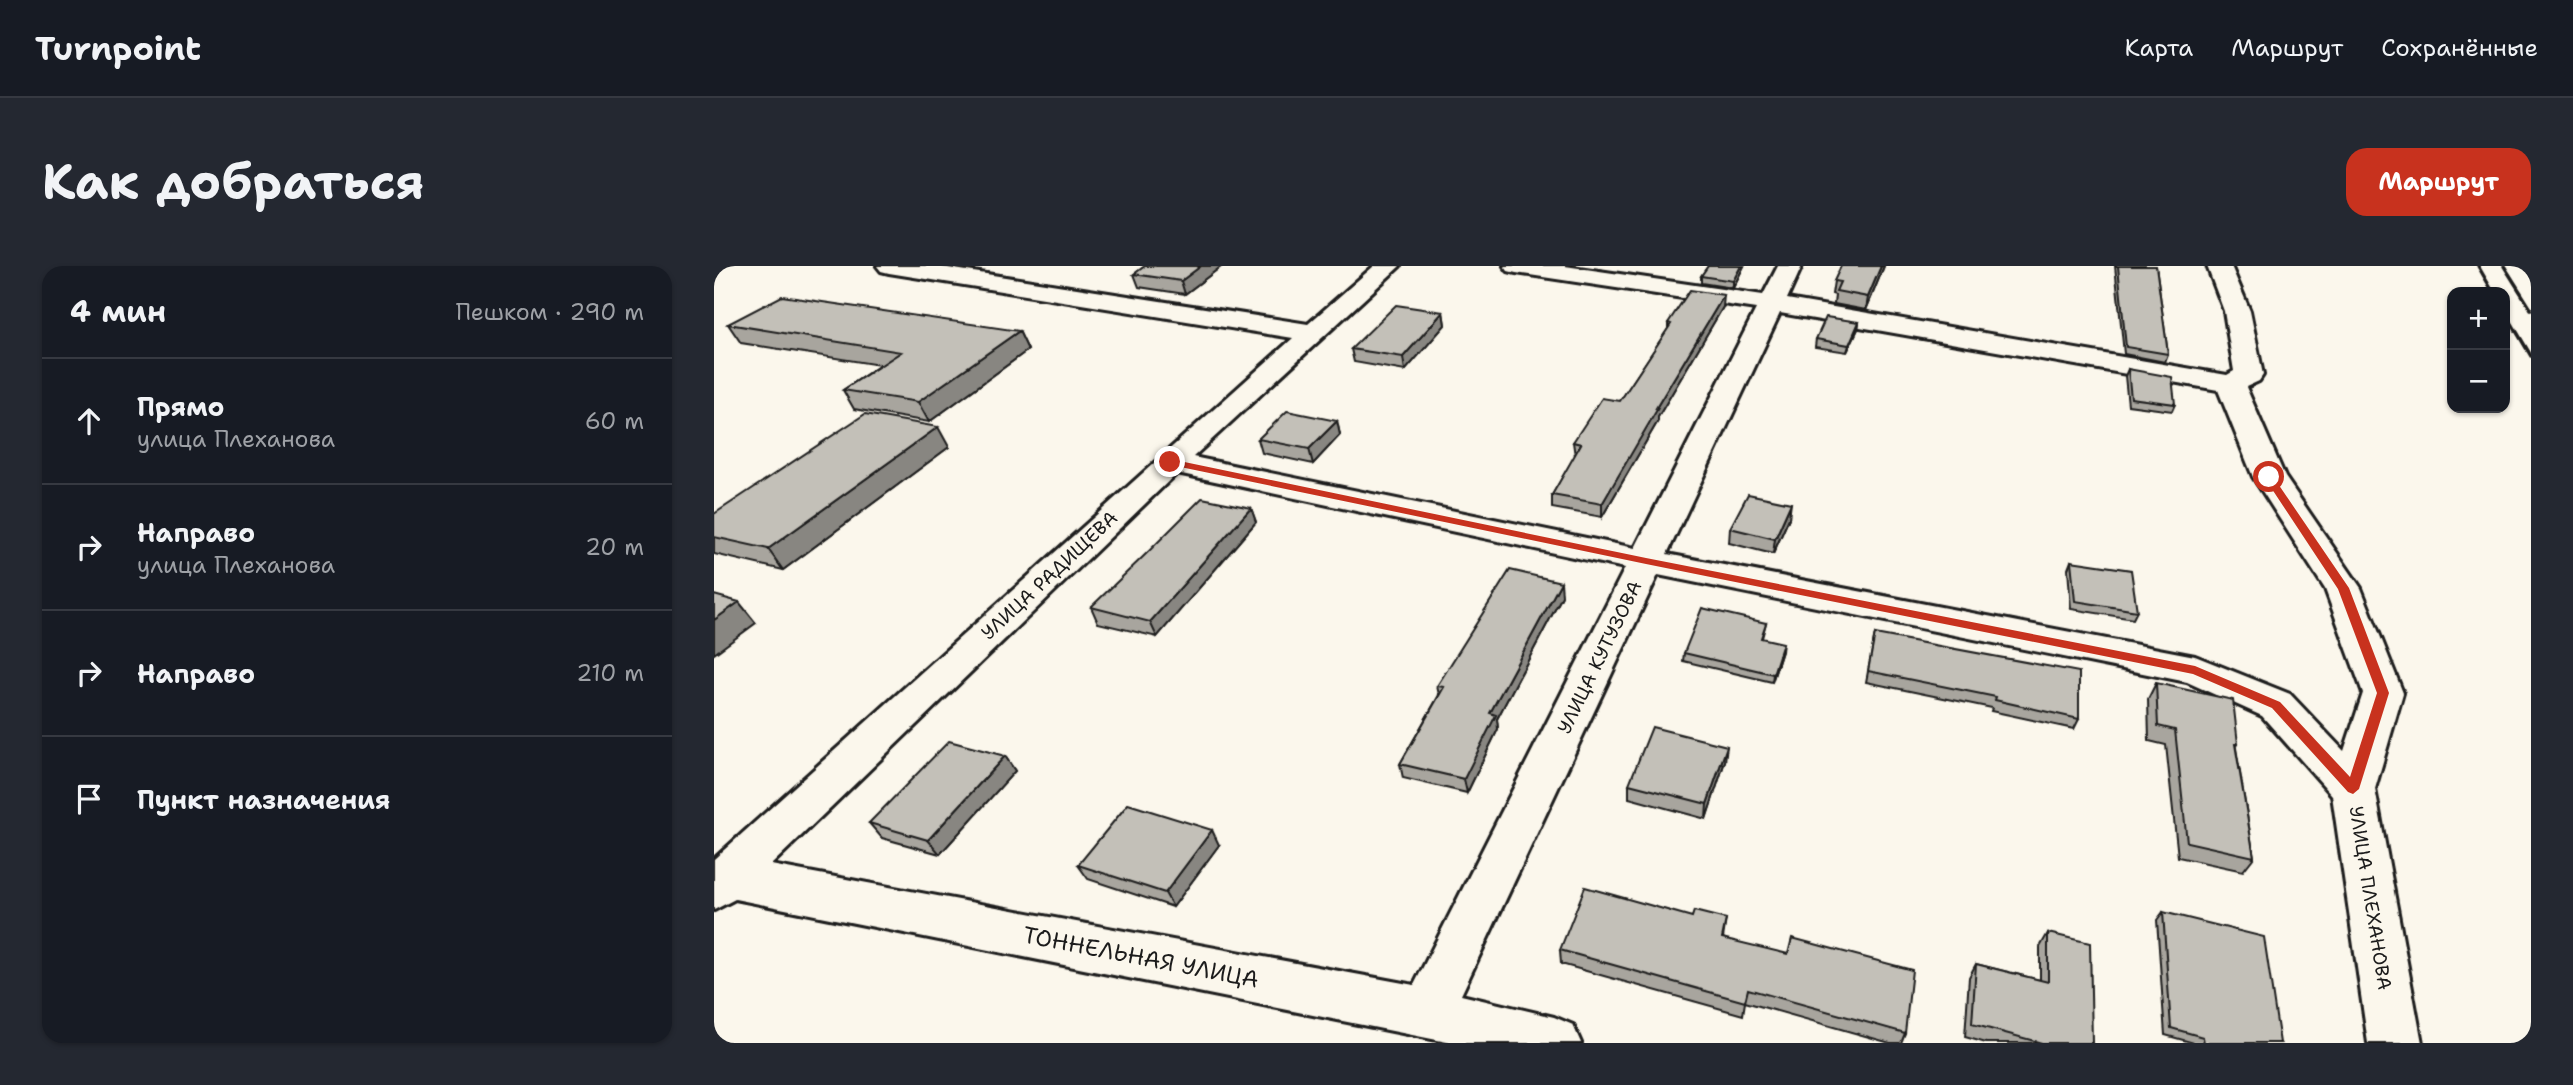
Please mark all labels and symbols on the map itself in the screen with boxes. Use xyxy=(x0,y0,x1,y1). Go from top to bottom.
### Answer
route end xyxy=(1154,446,1185,477)
route start xyxy=(2253,461,2284,492)
street label: УЛИЦА РАДИЩЕВА xyxy=(976,505,1123,645)
street label: УЛИЦА КУТУЗОВА xyxy=(1552,576,1647,738)
street label: УЛИЦА ПЛЕХАНОВА xyxy=(2344,804,2397,992)
street label: ТОННЕЛЬНАЯ УЛИЦА xyxy=(1021,919,1261,995)

